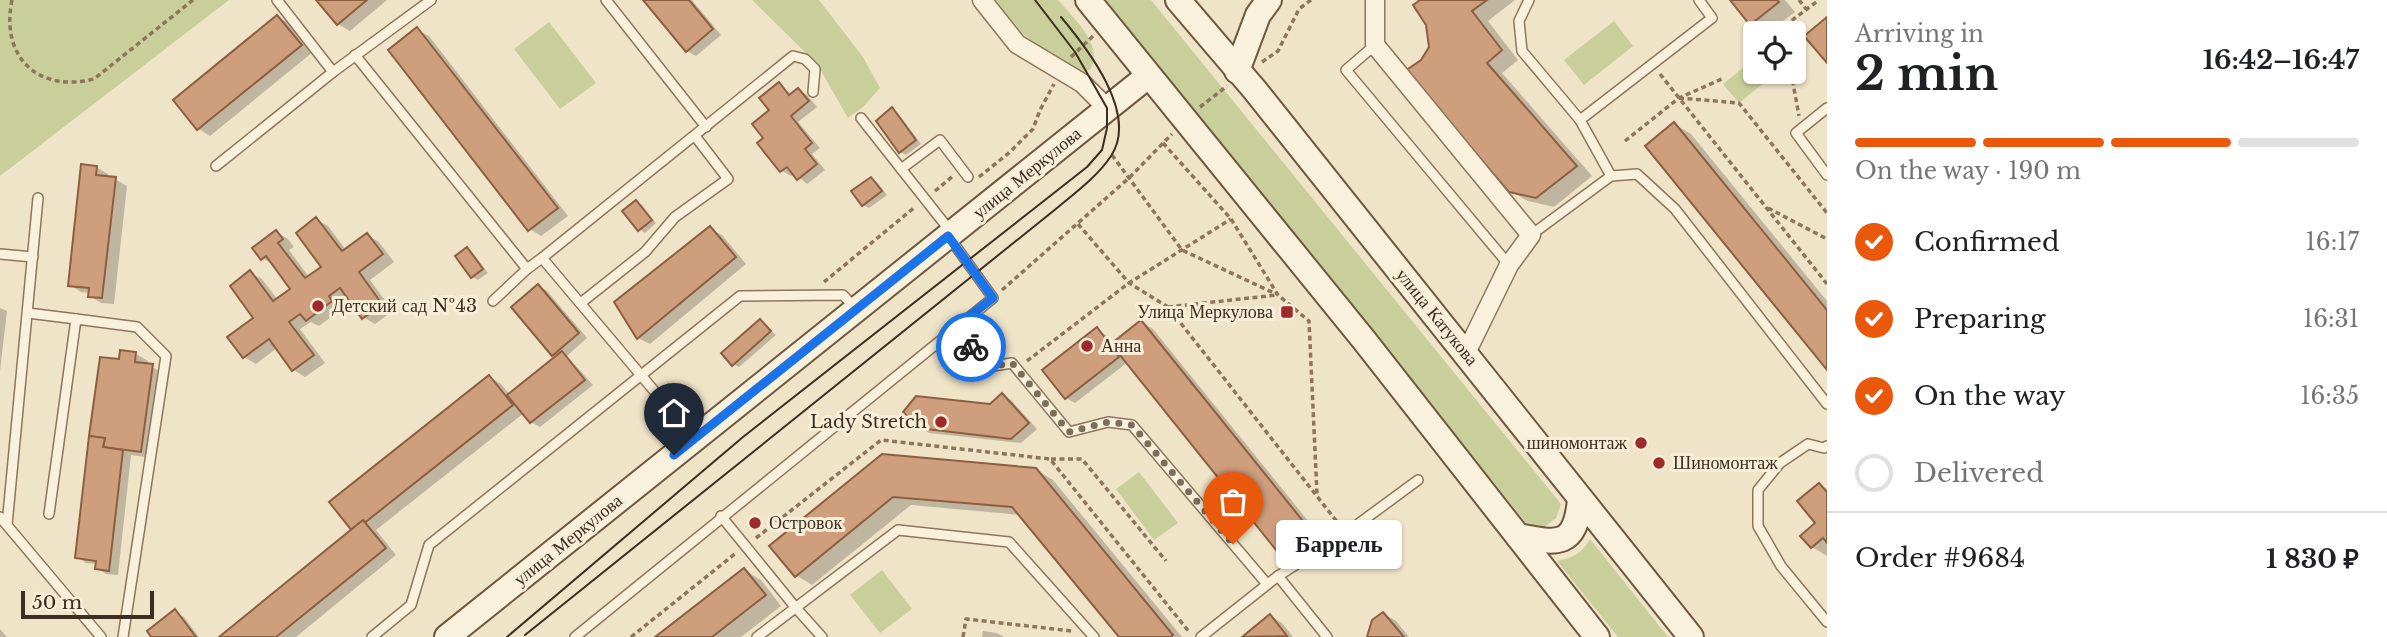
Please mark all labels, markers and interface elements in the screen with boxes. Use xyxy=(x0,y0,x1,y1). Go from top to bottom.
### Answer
text: Arriving in xyxy=(1855,20,1984,48)
map controls xyxy=(1743,21,1806,84)
button: locate xyxy=(1743,21,1806,84)
text: 16:42–16:47 xyxy=(2203,44,2359,76)
text: 2 min xyxy=(1855,45,1998,102)
street label: улица Меркулова xyxy=(968,123,1086,223)
text: On the way · 190 m xyxy=(1855,157,2081,185)
icon: check xyxy=(1855,223,1893,261)
text: Confirmed xyxy=(1914,226,2059,258)
text: 16:17 xyxy=(2306,228,2359,256)
street label: улица Катукова xyxy=(1391,264,1483,370)
place label: Детский сад №43 xyxy=(332,295,477,317)
marker: Детский сад №43 xyxy=(310,298,326,314)
icon: check xyxy=(1855,300,1893,338)
place label: Улица Меркулова xyxy=(1137,301,1273,323)
text: Preparing xyxy=(1914,303,2046,335)
marker: Улица Меркулова xyxy=(1279,304,1295,320)
text: 16:31 xyxy=(2303,305,2359,333)
courier xyxy=(936,312,1006,382)
icon: bike xyxy=(952,328,990,366)
place label: Анна xyxy=(1101,335,1141,357)
marker: Анна xyxy=(1079,338,1095,354)
icon: check xyxy=(1855,377,1893,415)
text: On the way xyxy=(1914,380,2066,412)
text: 16:35 xyxy=(2300,382,2359,410)
pin xyxy=(644,383,704,455)
icon: home xyxy=(655,394,693,432)
place label: Lady Stretch xyxy=(810,411,927,433)
marker: Lady Stretch xyxy=(933,414,949,430)
place label: шиномонтаж xyxy=(1527,432,1628,454)
marker: шиномонтаж xyxy=(1633,435,1649,451)
place label: Шиномонтаж xyxy=(1673,452,1778,474)
marker: Шиномонтаж xyxy=(1651,455,1667,471)
text: Delivered xyxy=(1914,457,2044,489)
pin xyxy=(1203,472,1263,544)
icon: bag xyxy=(1214,483,1252,521)
street label: улица Меркулова xyxy=(509,490,627,590)
place label: Островок xyxy=(769,512,842,534)
marker: Островок xyxy=(747,515,763,531)
callout: Баррель xyxy=(1275,520,1401,568)
text: Баррель xyxy=(1295,530,1383,558)
text: Order #9684 xyxy=(1855,542,2025,574)
text: 1 830 ₽ xyxy=(2266,543,2359,575)
scale bar xyxy=(21,588,154,620)
text: 50 m xyxy=(32,591,82,614)

